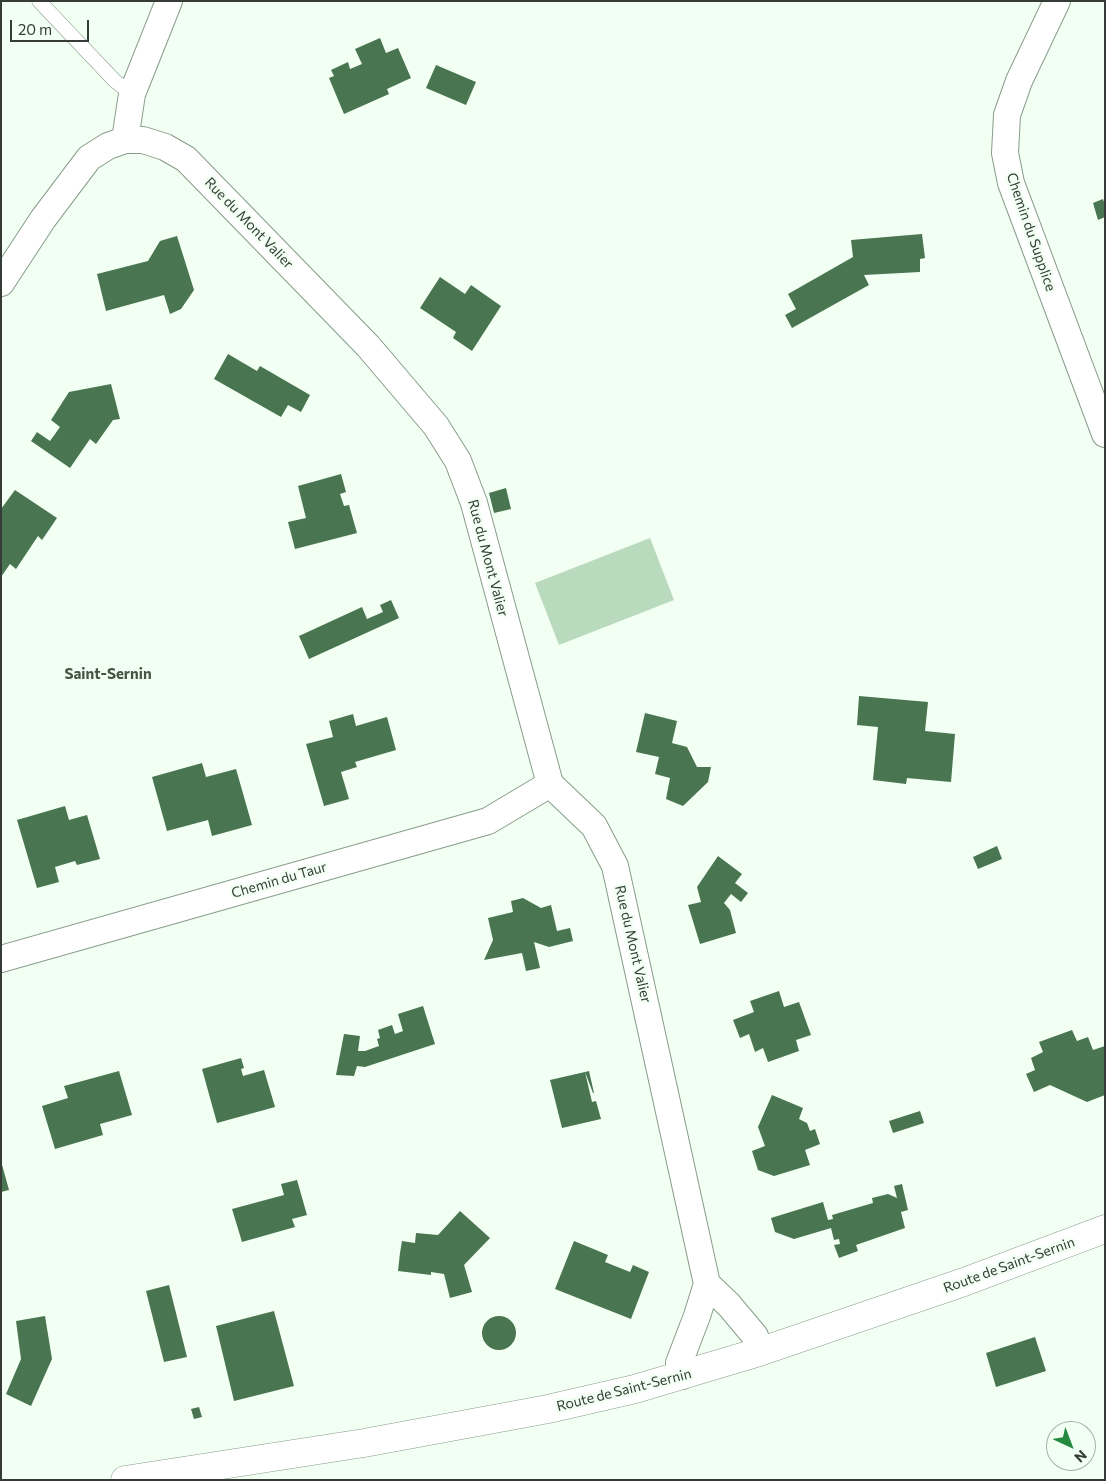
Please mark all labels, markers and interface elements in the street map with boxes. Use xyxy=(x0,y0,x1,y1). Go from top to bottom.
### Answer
scale bar xyxy=(12,10,91,42)
text: 20 m xyxy=(18,20,52,38)
street label: Chemin du Supplice xyxy=(1003,171,1059,293)
street label: Rue du Mont Valier xyxy=(201,174,297,272)
street label: Rue du Mont Valier xyxy=(464,498,512,618)
district label: Saint-Sernin xyxy=(64,665,152,683)
street label: Chemin du Taur xyxy=(229,858,329,902)
street label: Rue du Mont Valier xyxy=(611,884,655,1004)
street label: Route de Saint-Sernin xyxy=(941,1233,1077,1297)
street label: Route de Saint-Sernin xyxy=(555,1365,693,1415)
north arrow xyxy=(1046,1421,1096,1471)
text: N xyxy=(1071,1447,1091,1466)

